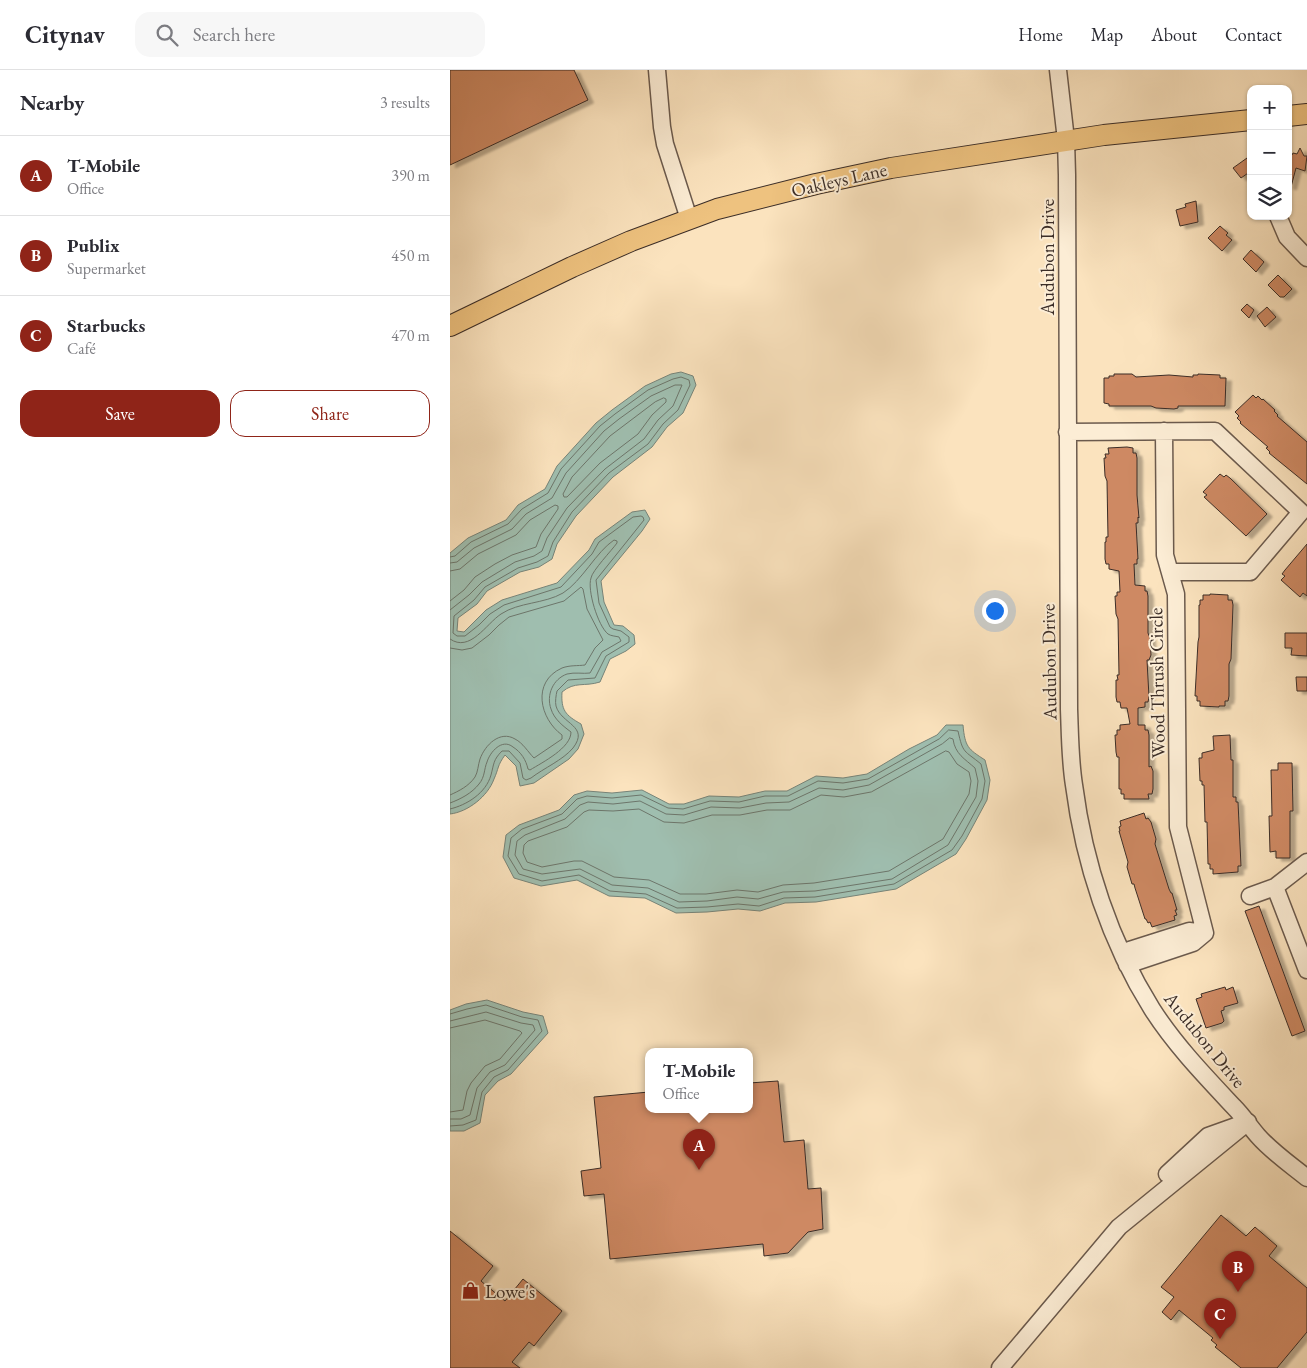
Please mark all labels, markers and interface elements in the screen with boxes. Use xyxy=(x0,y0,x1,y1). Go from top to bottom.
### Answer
search box xyxy=(135,12,485,57)
text: Citynav xyxy=(25,19,105,50)
icon: search xyxy=(153,21,181,49)
text: Search here xyxy=(193,22,275,47)
text: Home xyxy=(1018,23,1063,46)
text: Map xyxy=(1091,23,1123,46)
text: About xyxy=(1151,23,1197,46)
text: Contact xyxy=(1225,23,1282,46)
map controls xyxy=(1247,85,1292,220)
button: + xyxy=(1247,85,1292,130)
text: Nearby xyxy=(20,89,84,116)
text: 3 results xyxy=(380,92,430,113)
button: − xyxy=(1247,130,1292,175)
text: T-Mobile xyxy=(67,153,140,178)
street label: Oakleys Lane xyxy=(789,157,889,203)
text: A xyxy=(30,165,42,186)
text: 390 m xyxy=(391,165,430,186)
button: layers xyxy=(1247,175,1292,220)
text: Office xyxy=(67,178,104,199)
street label: Audubon Drive xyxy=(1035,199,1060,316)
text: Publix xyxy=(67,233,120,258)
text: B xyxy=(31,245,41,266)
text: 450 m xyxy=(391,245,430,266)
text: Supermarket xyxy=(67,258,146,279)
text: Starbucks xyxy=(67,313,145,338)
text: C xyxy=(30,325,42,346)
text: 470 m xyxy=(391,325,430,346)
text: Café xyxy=(67,338,96,359)
button: Save xyxy=(20,390,220,437)
button: Share xyxy=(230,390,430,437)
your location xyxy=(982,598,1008,624)
street label: Audubon Drive xyxy=(1035,604,1063,721)
street label: Wood Thrush Circle xyxy=(1143,608,1171,758)
street label: Audubon Drive xyxy=(1158,986,1251,1093)
popup xyxy=(645,1048,753,1113)
text: T-Mobile xyxy=(662,1058,736,1083)
text: Office xyxy=(662,1083,700,1104)
pin: A xyxy=(683,1129,715,1170)
pin: B xyxy=(1222,1251,1254,1292)
place label: Lowe's xyxy=(485,1279,535,1304)
shop icon: Lowe's xyxy=(461,1281,481,1301)
pin: C xyxy=(1204,1298,1236,1339)

